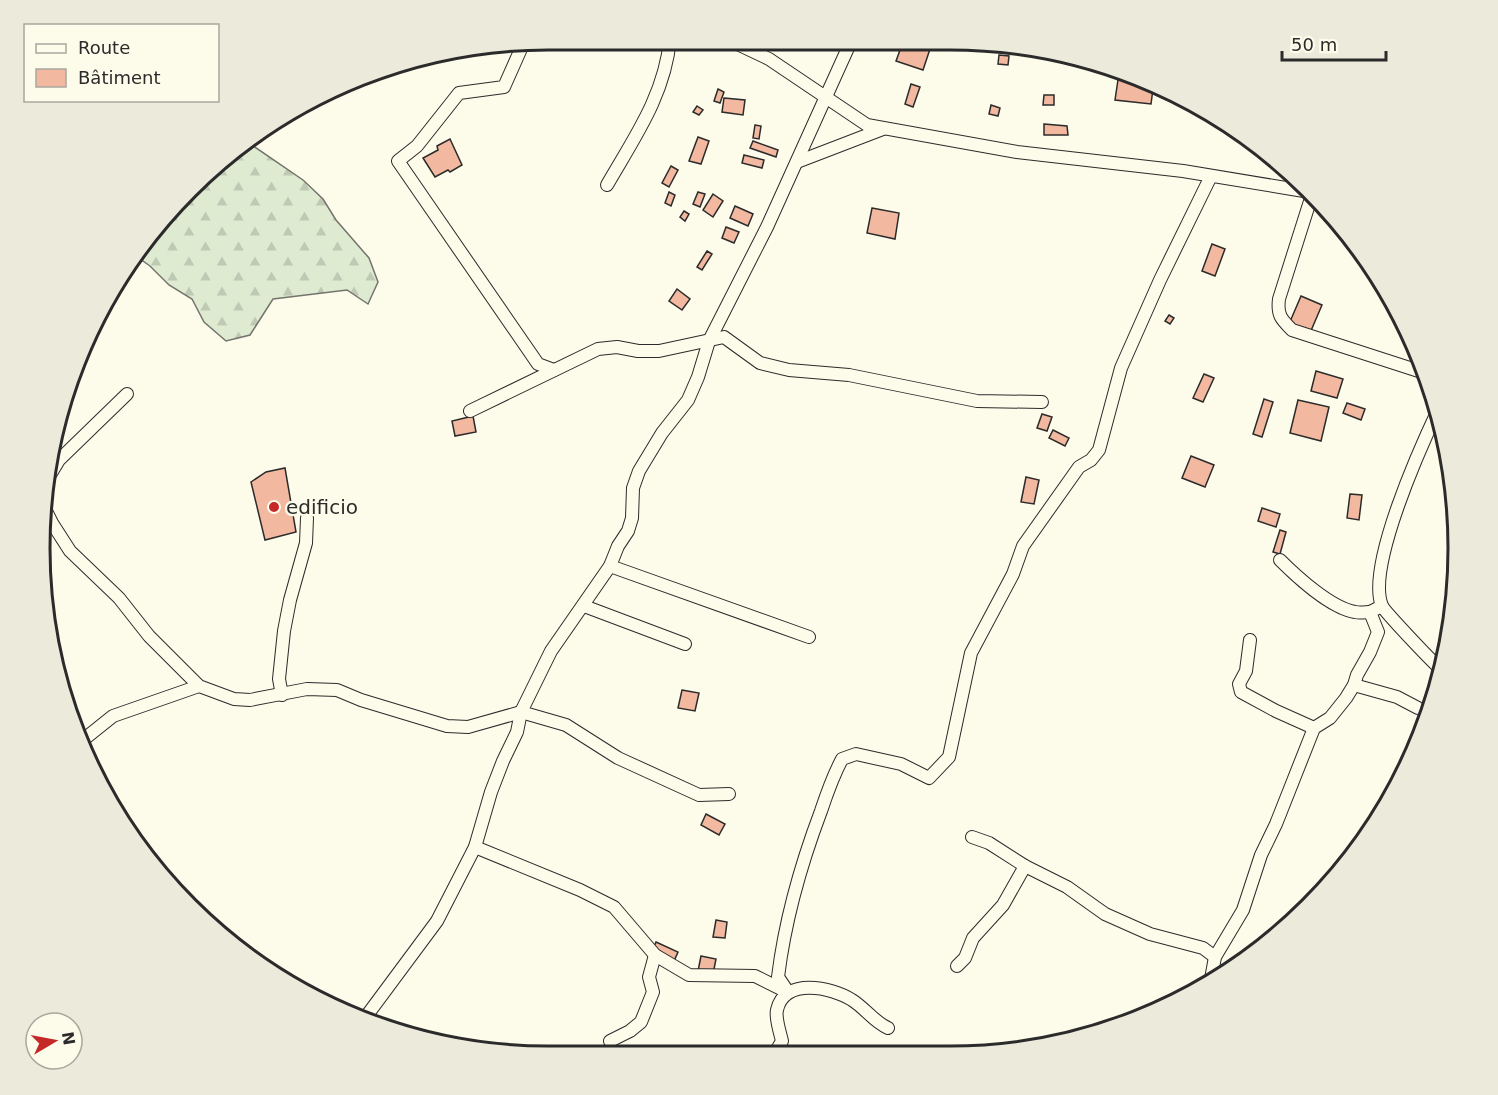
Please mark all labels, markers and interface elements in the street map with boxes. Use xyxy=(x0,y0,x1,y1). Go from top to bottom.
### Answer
legend xyxy=(24,24,219,102)
scale bar xyxy=(1282,24,1386,62)
text: 50 m xyxy=(1291,34,1337,55)
text: Route xyxy=(78,37,130,58)
text: Bâtiment xyxy=(78,67,161,88)
place label: edificio xyxy=(286,495,358,519)
marker: edificio xyxy=(267,500,281,514)
north arrow xyxy=(24,1011,84,1071)
text: N xyxy=(58,1030,79,1047)

